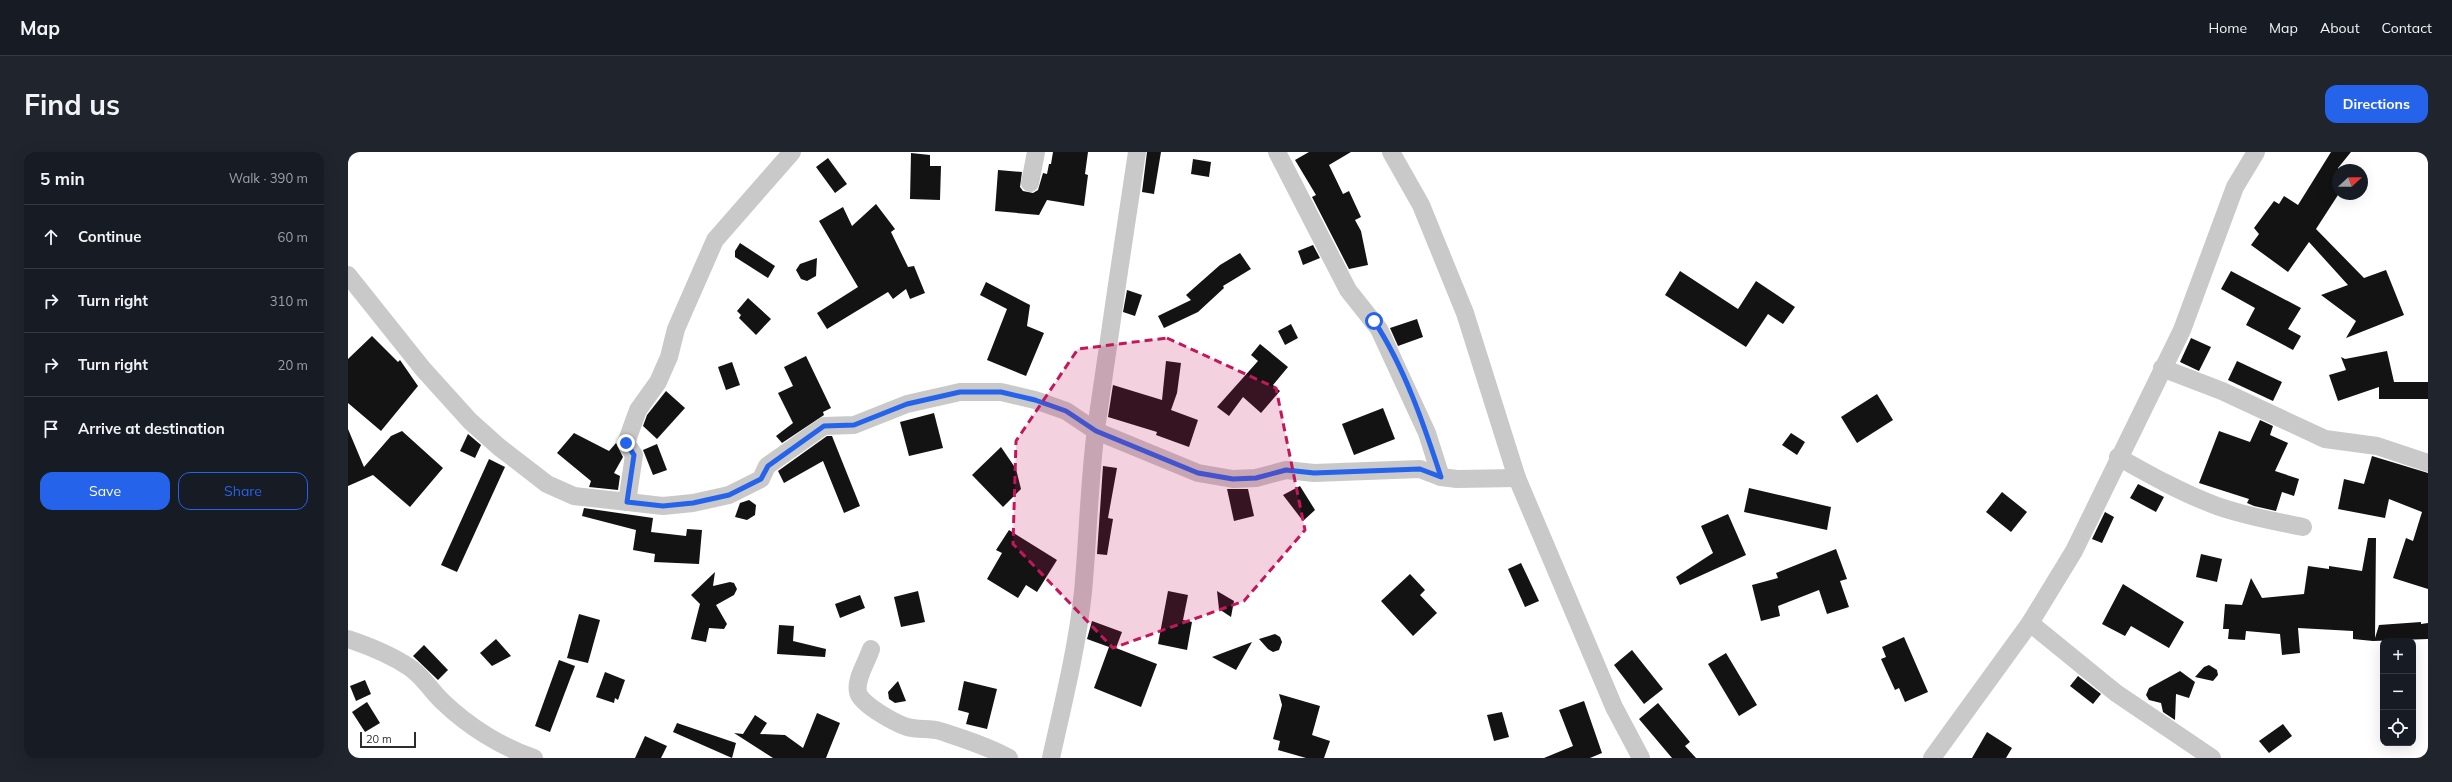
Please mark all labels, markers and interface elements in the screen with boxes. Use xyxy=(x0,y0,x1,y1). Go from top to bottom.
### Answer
text: Map xyxy=(20,16,60,40)
text: Home xyxy=(2208,19,2247,37)
text: Map xyxy=(2269,19,2298,37)
text: About xyxy=(2320,19,2360,37)
text: Contact xyxy=(2382,19,2432,37)
button: Directions xyxy=(2325,85,2428,123)
text: Find us xyxy=(24,87,120,122)
north arrow xyxy=(2332,164,2368,200)
text: 5 min xyxy=(40,168,85,189)
text: Walk · 390 m xyxy=(229,170,308,186)
icon: ahead xyxy=(40,226,62,248)
text: Continue xyxy=(78,227,141,246)
text: 60 m xyxy=(278,229,308,245)
icon: right xyxy=(40,290,62,312)
text: Turn right xyxy=(78,291,148,310)
text: 310 m xyxy=(270,293,308,309)
route start xyxy=(1365,312,1383,330)
icon: right xyxy=(40,354,62,376)
text: Turn right xyxy=(78,355,148,374)
text: 20 m xyxy=(278,357,308,373)
icon: arrive xyxy=(40,418,62,440)
text: Arrive at destination xyxy=(78,419,225,438)
route end xyxy=(617,434,635,452)
button: Save xyxy=(40,472,170,510)
button: Share xyxy=(178,472,308,510)
map controls xyxy=(2380,638,2416,746)
button: + xyxy=(2380,638,2416,674)
button: − xyxy=(2380,674,2416,710)
button: locate xyxy=(2380,710,2416,746)
scale bar xyxy=(360,730,416,749)
text: 20 m xyxy=(366,732,392,746)

